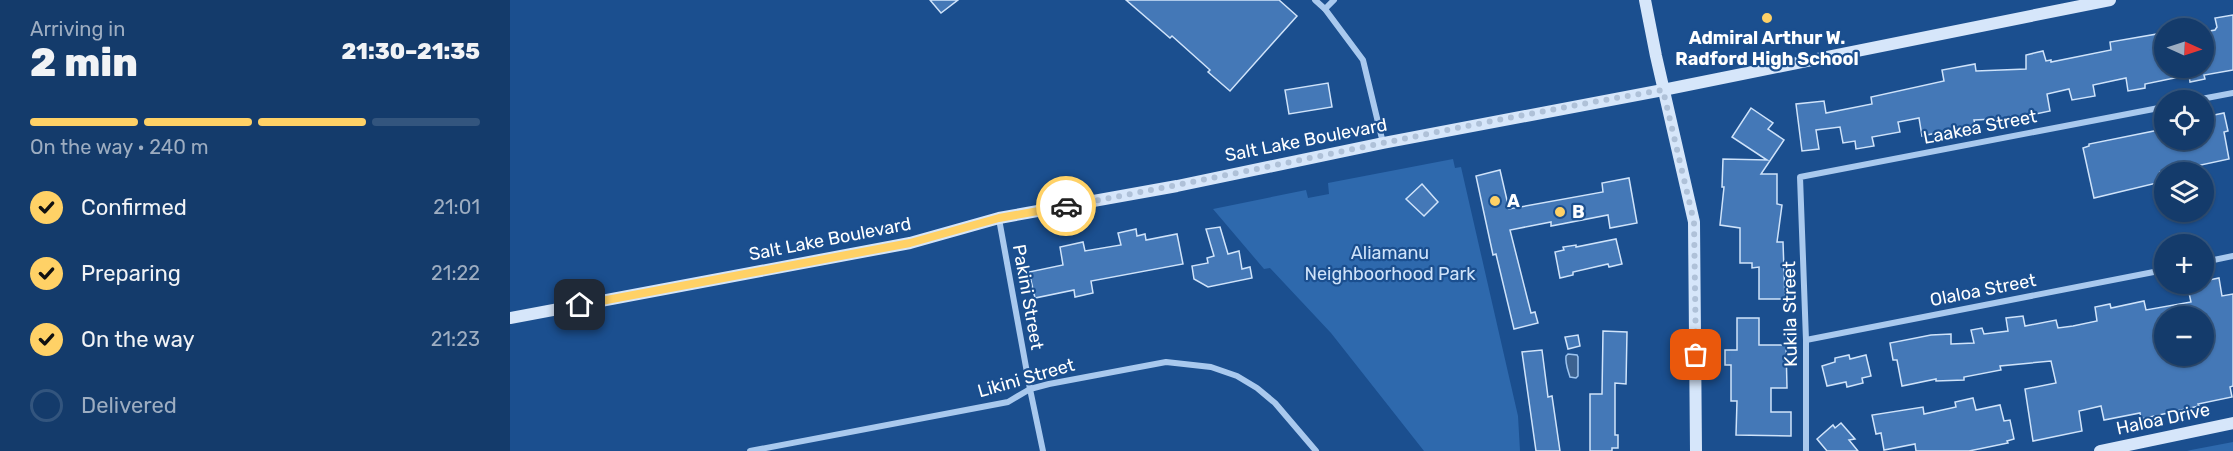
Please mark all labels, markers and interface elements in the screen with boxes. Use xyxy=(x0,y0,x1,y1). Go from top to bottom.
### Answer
marker: Admiral Arthur W. Radford High School xyxy=(1760,11,1774,25)
text: Arriving in xyxy=(30,17,125,41)
north arrow xyxy=(2154,18,2214,78)
map controls xyxy=(2154,18,2214,366)
place label: Admiral Arthur W. Radford High School xyxy=(1675,27,1859,70)
text: 21:30–21:35 xyxy=(341,38,480,65)
text: 2 min xyxy=(30,40,138,86)
button: locate xyxy=(2154,90,2214,150)
street label: Laakea Street xyxy=(1921,105,2039,149)
street label: Salt Lake Boulevard xyxy=(1223,113,1389,167)
text: On the way · 240 m xyxy=(30,135,209,159)
button: layers xyxy=(2154,162,2214,222)
courier xyxy=(1036,176,1096,236)
icon: car xyxy=(1050,190,1083,223)
place label: A xyxy=(1507,190,1520,212)
icon: check xyxy=(30,191,63,224)
text: Confirmed xyxy=(81,194,187,221)
marker: A xyxy=(1488,194,1502,208)
text: 21:01 xyxy=(433,195,480,219)
place label: B xyxy=(1572,201,1585,223)
marker: B xyxy=(1553,205,1567,219)
street label: Salt Lake Boulevard xyxy=(747,212,913,266)
button: + xyxy=(2154,234,2214,294)
park label: Aliamanu Neighboorhood Park xyxy=(1304,242,1476,285)
street label: Pakini Street xyxy=(1008,243,1048,351)
icon: check xyxy=(30,257,63,290)
text: Preparing xyxy=(81,260,181,287)
text: 21:22 xyxy=(431,261,480,285)
street label: Kukila Street xyxy=(1778,261,1802,367)
street label: Olaloa Street xyxy=(1928,269,2038,311)
pin xyxy=(554,279,605,330)
icon: home xyxy=(563,288,596,321)
button: − xyxy=(2154,306,2214,366)
icon: check xyxy=(30,323,63,356)
text: On the way xyxy=(81,326,195,353)
text: 21:23 xyxy=(431,327,480,351)
pin xyxy=(1670,329,1721,380)
icon: bag xyxy=(1679,338,1712,371)
street label: Likini Street xyxy=(975,354,1077,402)
text: Delivered xyxy=(81,392,177,419)
street label: Haloa Drive xyxy=(2114,398,2212,440)

